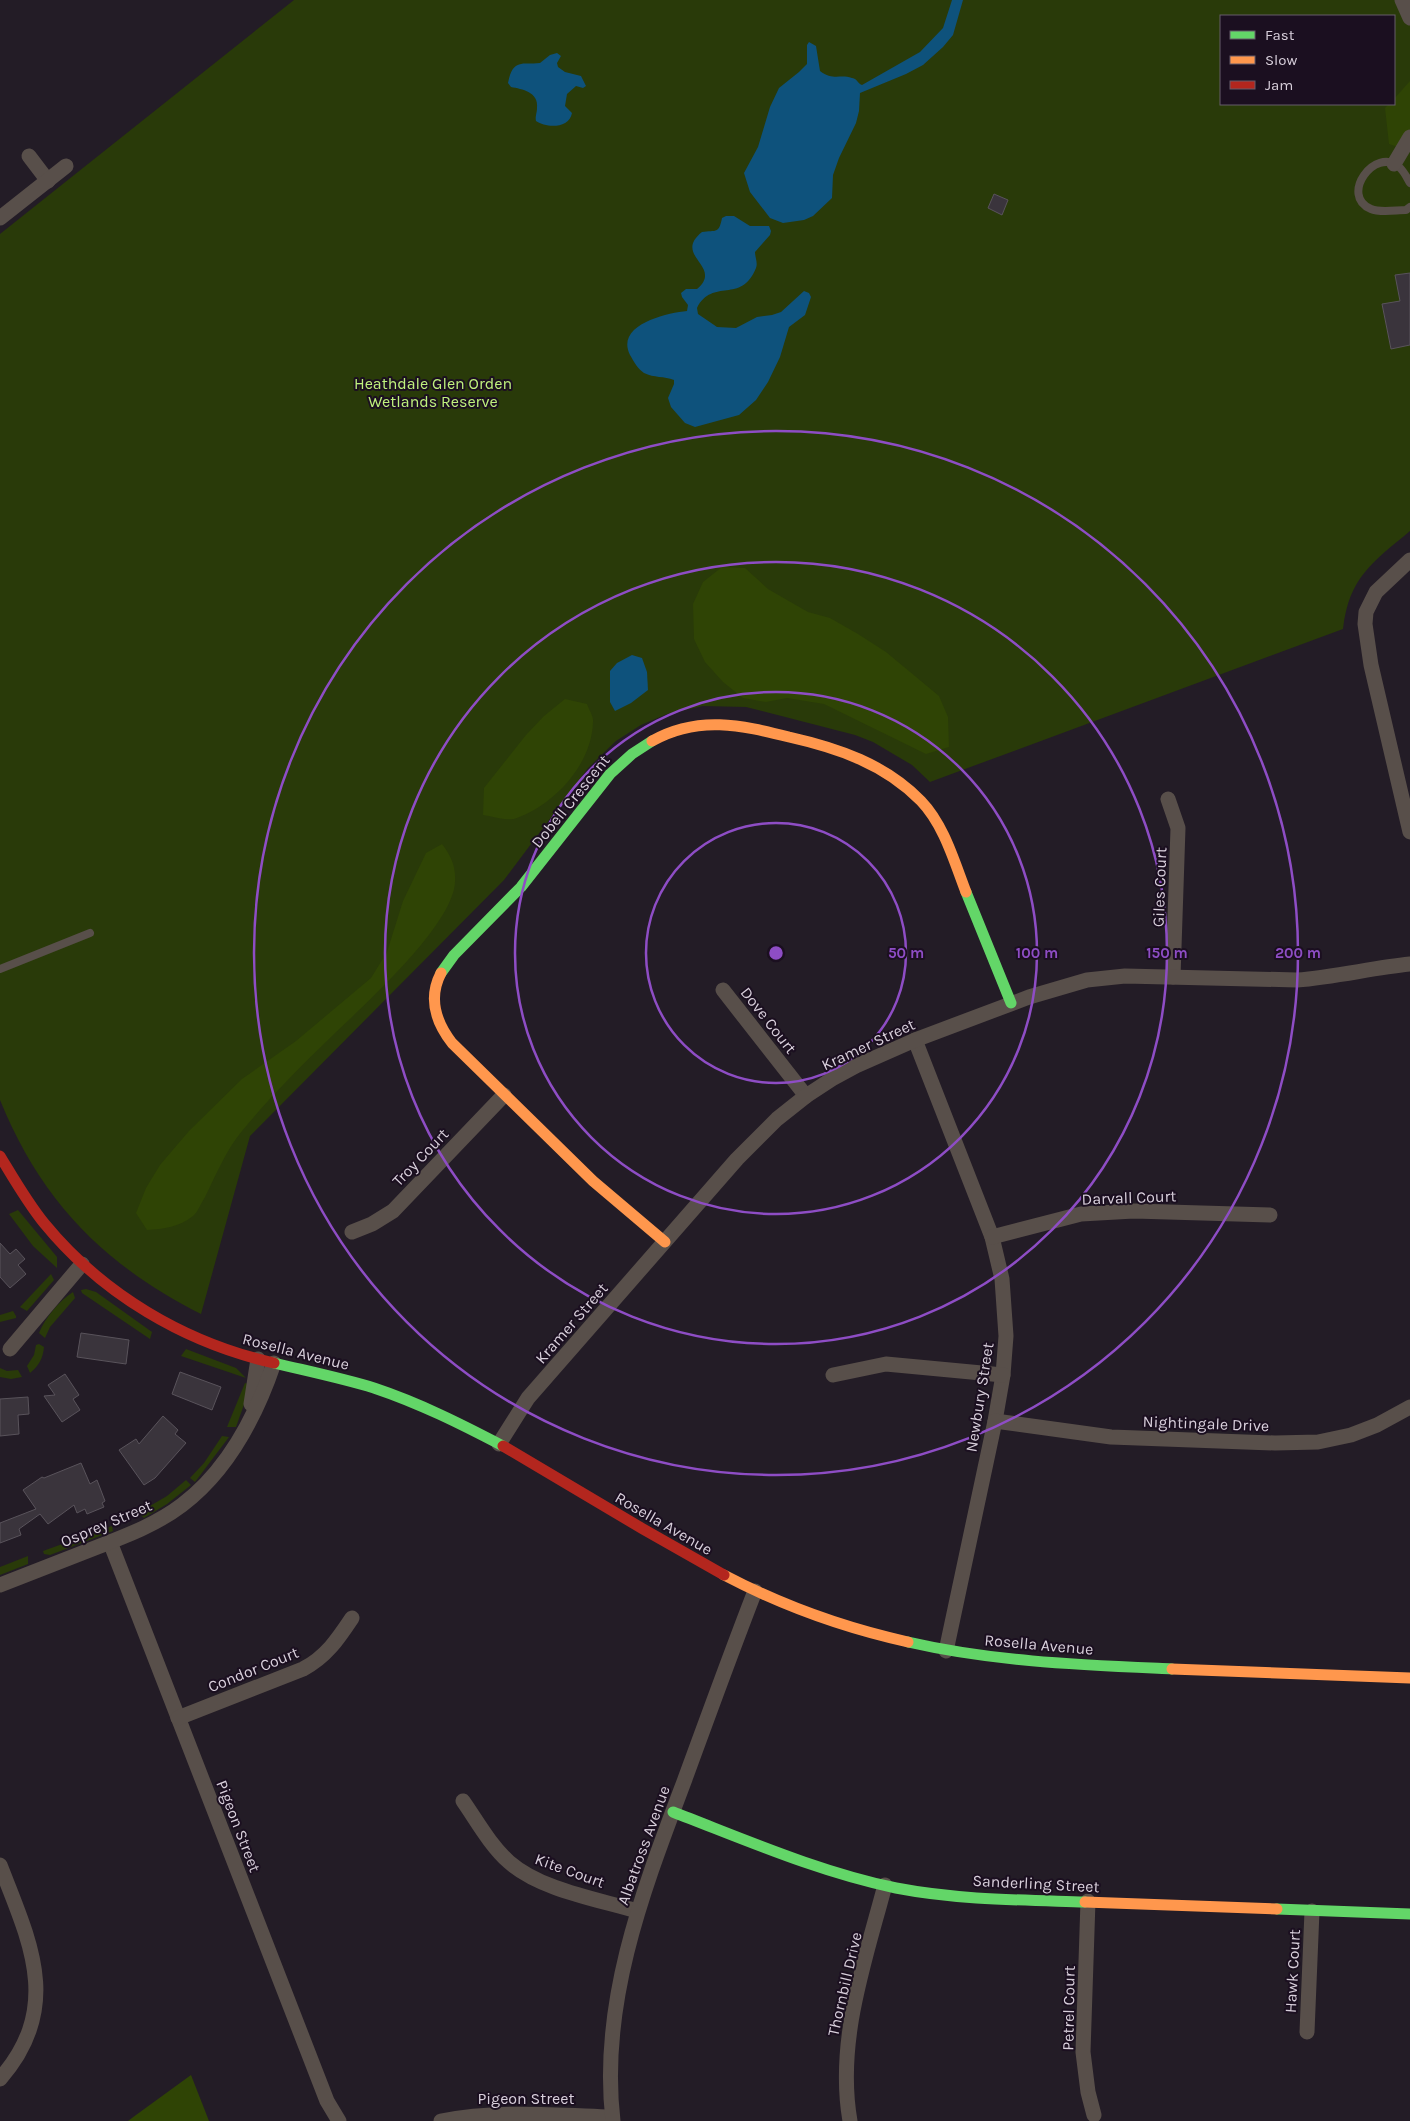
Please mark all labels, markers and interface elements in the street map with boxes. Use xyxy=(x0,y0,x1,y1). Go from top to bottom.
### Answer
legend xyxy=(1220,15,1395,105)
text: Fast xyxy=(1265,26,1295,44)
text: Slow xyxy=(1265,51,1297,69)
text: Jam xyxy=(1265,76,1293,94)
park label: Heathdale Glen Orden Wetlands Reserve xyxy=(354,374,512,411)
street label: Dobell Crescent xyxy=(527,751,614,852)
street label: Giles Court xyxy=(1149,847,1170,927)
centre of rings xyxy=(767,944,785,962)
text: 50 m xyxy=(888,944,924,962)
text: 100 m xyxy=(1016,944,1058,962)
text: 150 m xyxy=(1146,944,1188,962)
text: 200 m xyxy=(1275,944,1321,962)
street label: Dove Court xyxy=(737,983,801,1057)
street label: Kramer Street xyxy=(818,1015,918,1074)
street label: Troy Court xyxy=(388,1125,452,1190)
street label: Darvall Court xyxy=(1081,1186,1177,1209)
street label: Kramer Street xyxy=(531,1279,612,1368)
street label: Rosella Avenue xyxy=(241,1329,351,1374)
street label: Newbury Street xyxy=(961,1341,998,1453)
street label: Nightingale Drive xyxy=(1142,1412,1270,1435)
street label: Rosella Avenue xyxy=(612,1488,716,1559)
street label: Osprey Street xyxy=(58,1496,155,1551)
street label: Rosella Avenue xyxy=(984,1630,1094,1659)
street label: Condor Court xyxy=(205,1643,301,1696)
street label: Pigeon Street xyxy=(212,1777,265,1875)
street label: Albatross Avenue xyxy=(613,1783,674,1908)
street label: Kite Court xyxy=(532,1849,607,1892)
street label: Sanderling Street xyxy=(972,1871,1100,1896)
street label: Hawk Court xyxy=(1281,1929,1304,2013)
street label: Thornbill Drive xyxy=(823,1930,866,2038)
street label: Petrel Court xyxy=(1058,1965,1079,2051)
street label: Pigeon Street xyxy=(478,2089,575,2108)

